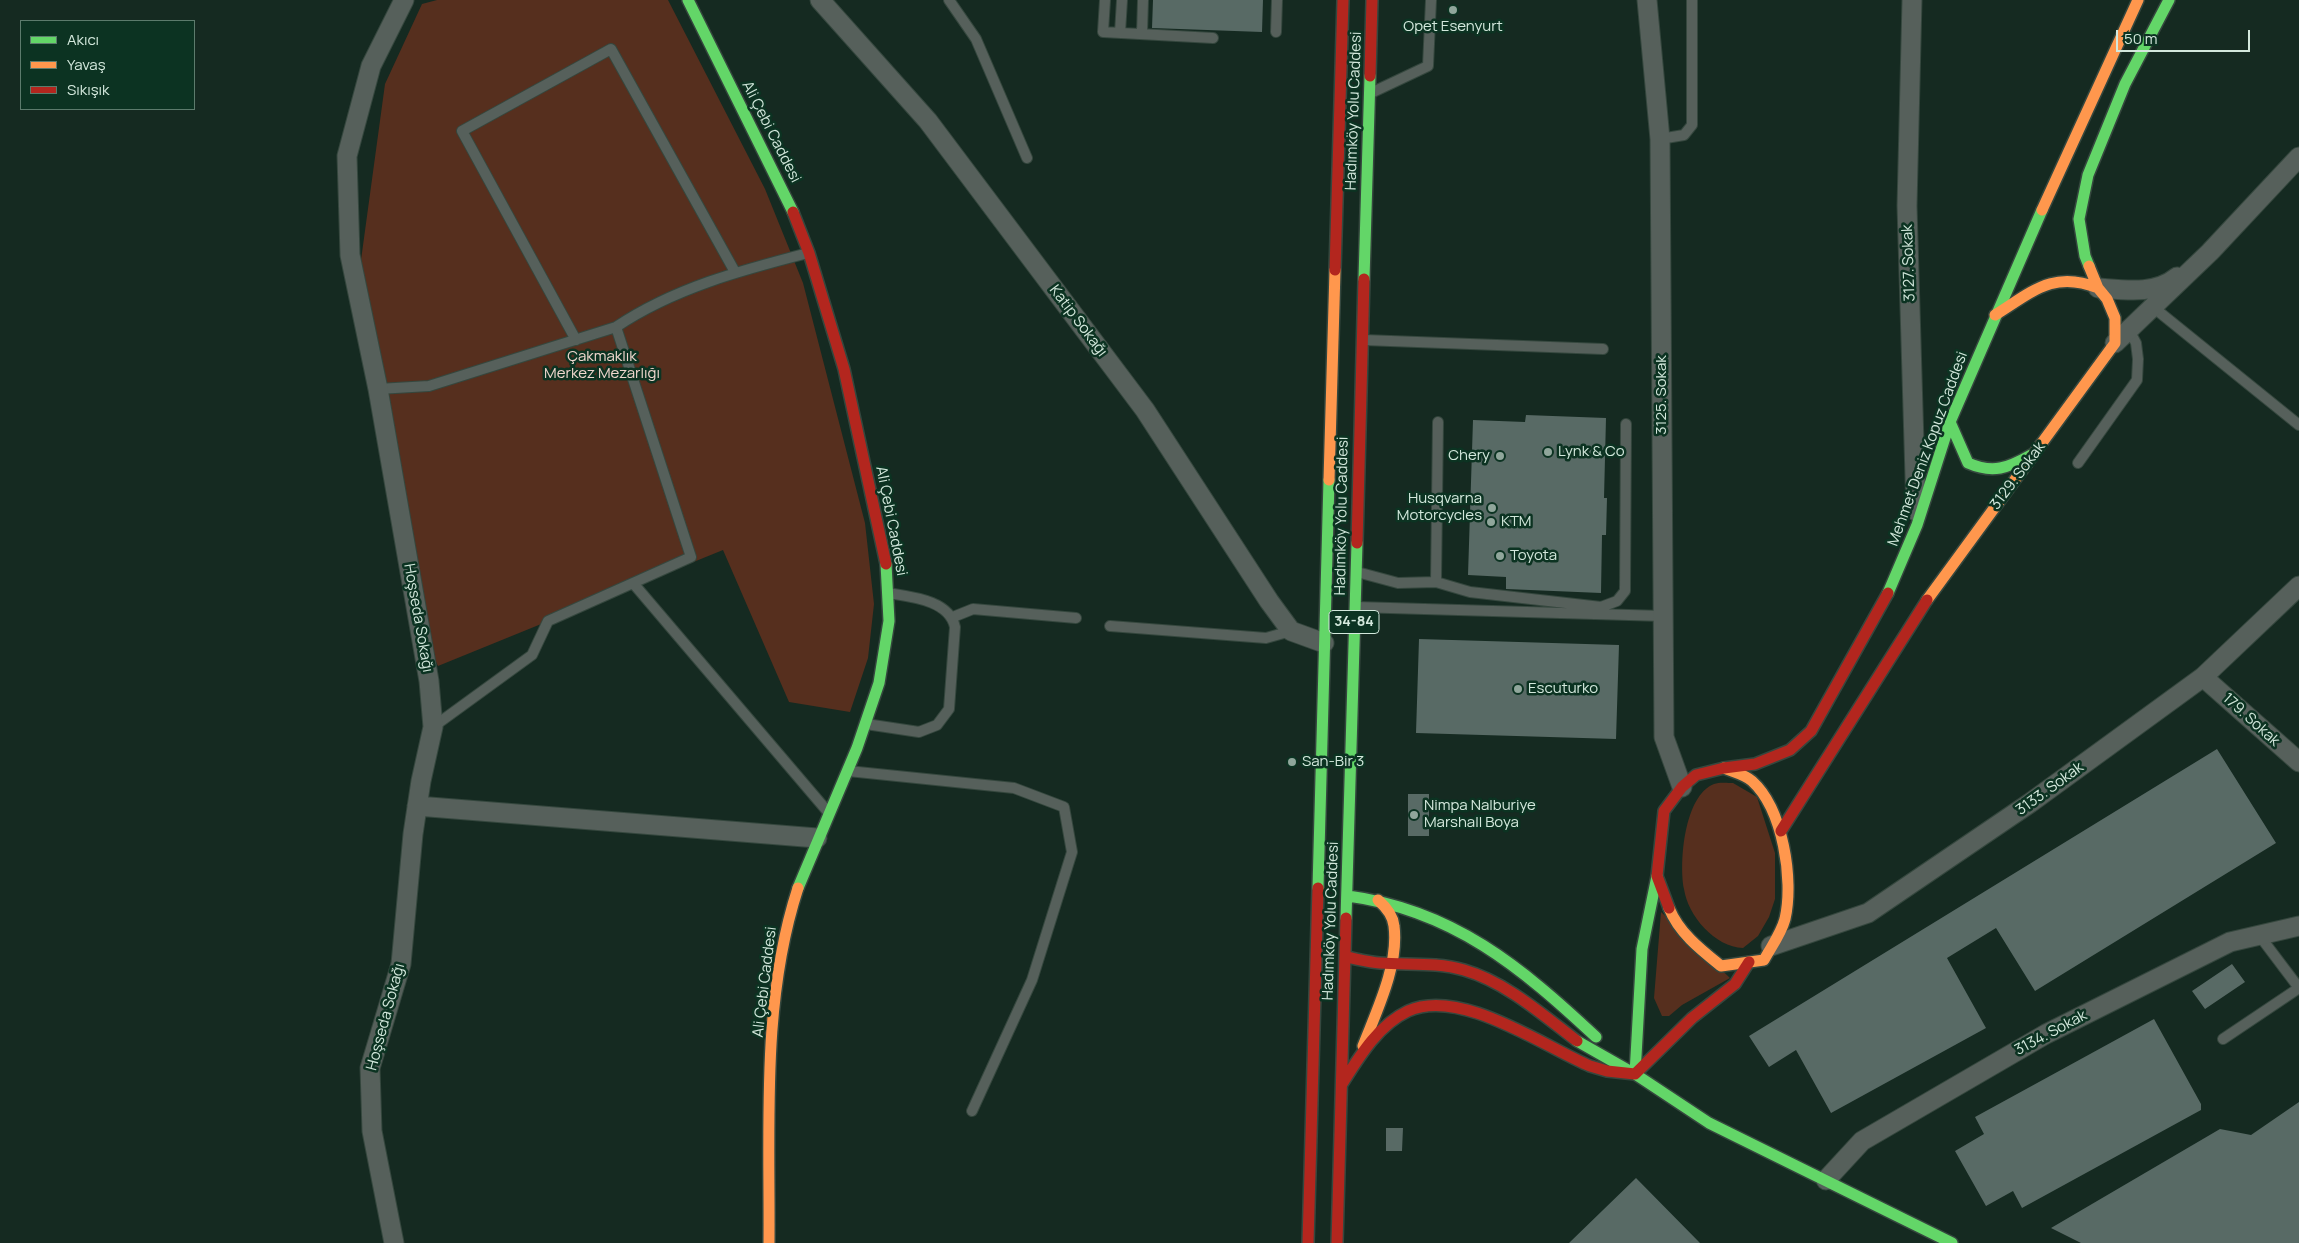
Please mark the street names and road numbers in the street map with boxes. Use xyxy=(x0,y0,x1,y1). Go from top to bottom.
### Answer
street label: Hadımköy Yolu Caddesi xyxy=(1342,31,1366,191)
street label: Ali Çebi Caddesi xyxy=(738,78,804,186)
street label: 3127. Sokak xyxy=(1899,224,1919,302)
street label: Katip Sokağı xyxy=(1045,282,1111,360)
street label: Mehmet Deniz Kopuz Caddesi xyxy=(1884,349,1972,549)
street label: 3125. Sokak xyxy=(1653,355,1671,435)
street label: Hadımköy Yolu Caddesi xyxy=(1332,436,1352,596)
street label: 3129. Sokak xyxy=(1987,439,2049,513)
street label: Ali Çebi Caddesi xyxy=(872,465,910,577)
street label: Hoşseda Sokağı xyxy=(400,562,436,674)
road number: 34-84 xyxy=(1329,610,1379,634)
street label: 179. Sokak xyxy=(2219,690,2283,750)
street label: 3133. Sokak xyxy=(2013,759,2087,819)
street label: Hadımköy Yolu Caddesi xyxy=(1319,841,1343,1001)
street label: Ali Çebi Caddesi xyxy=(749,926,781,1038)
street label: Hoşseda Sokağı xyxy=(363,962,409,1072)
street label: 3134. Sokak xyxy=(2012,1006,2090,1060)

